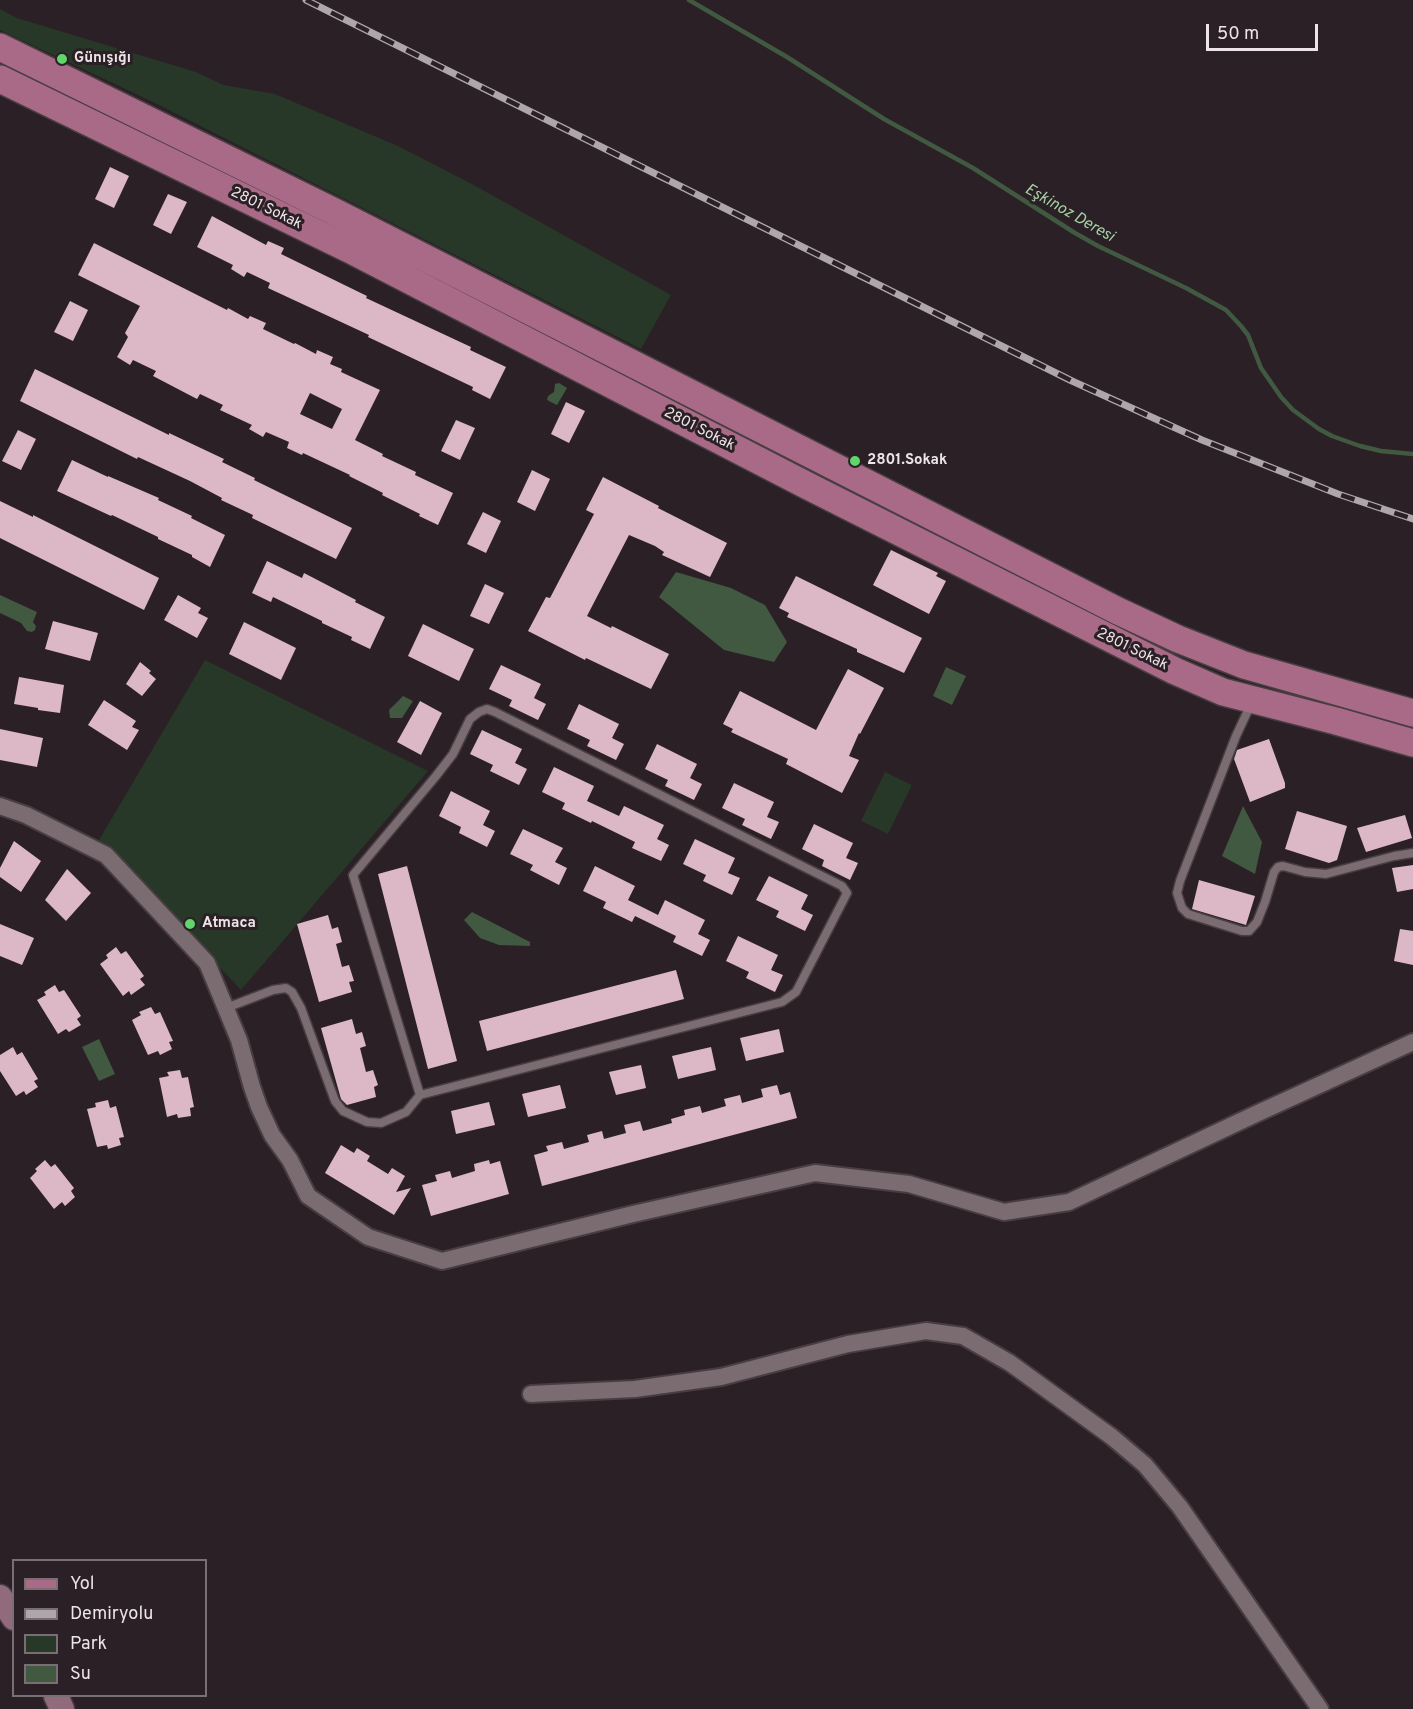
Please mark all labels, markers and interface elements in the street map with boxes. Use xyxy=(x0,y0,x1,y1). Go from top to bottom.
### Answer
scale bar xyxy=(1209,12,1322,50)
text: 50 m xyxy=(1217,23,1259,46)
place label: Günışığı xyxy=(74,50,131,68)
marker: Günışığı xyxy=(55,52,69,66)
water label: Eşkinoz Deresi xyxy=(1021,181,1117,247)
street label: 2801 Sokak xyxy=(227,184,305,234)
street label: 2801 Sokak xyxy=(660,404,738,456)
place label: 2801.Sokak xyxy=(867,452,947,470)
marker: 2801.Sokak xyxy=(848,454,862,468)
street label: 2801 Sokak xyxy=(1093,625,1171,675)
place label: Atmaca xyxy=(202,915,256,933)
marker: Atmaca xyxy=(183,917,197,931)
legend xyxy=(12,1559,207,1697)
text: Yol xyxy=(70,1573,95,1596)
text: Demiryolu xyxy=(70,1603,153,1626)
text: Park xyxy=(70,1633,107,1656)
text: Su xyxy=(70,1663,91,1686)

